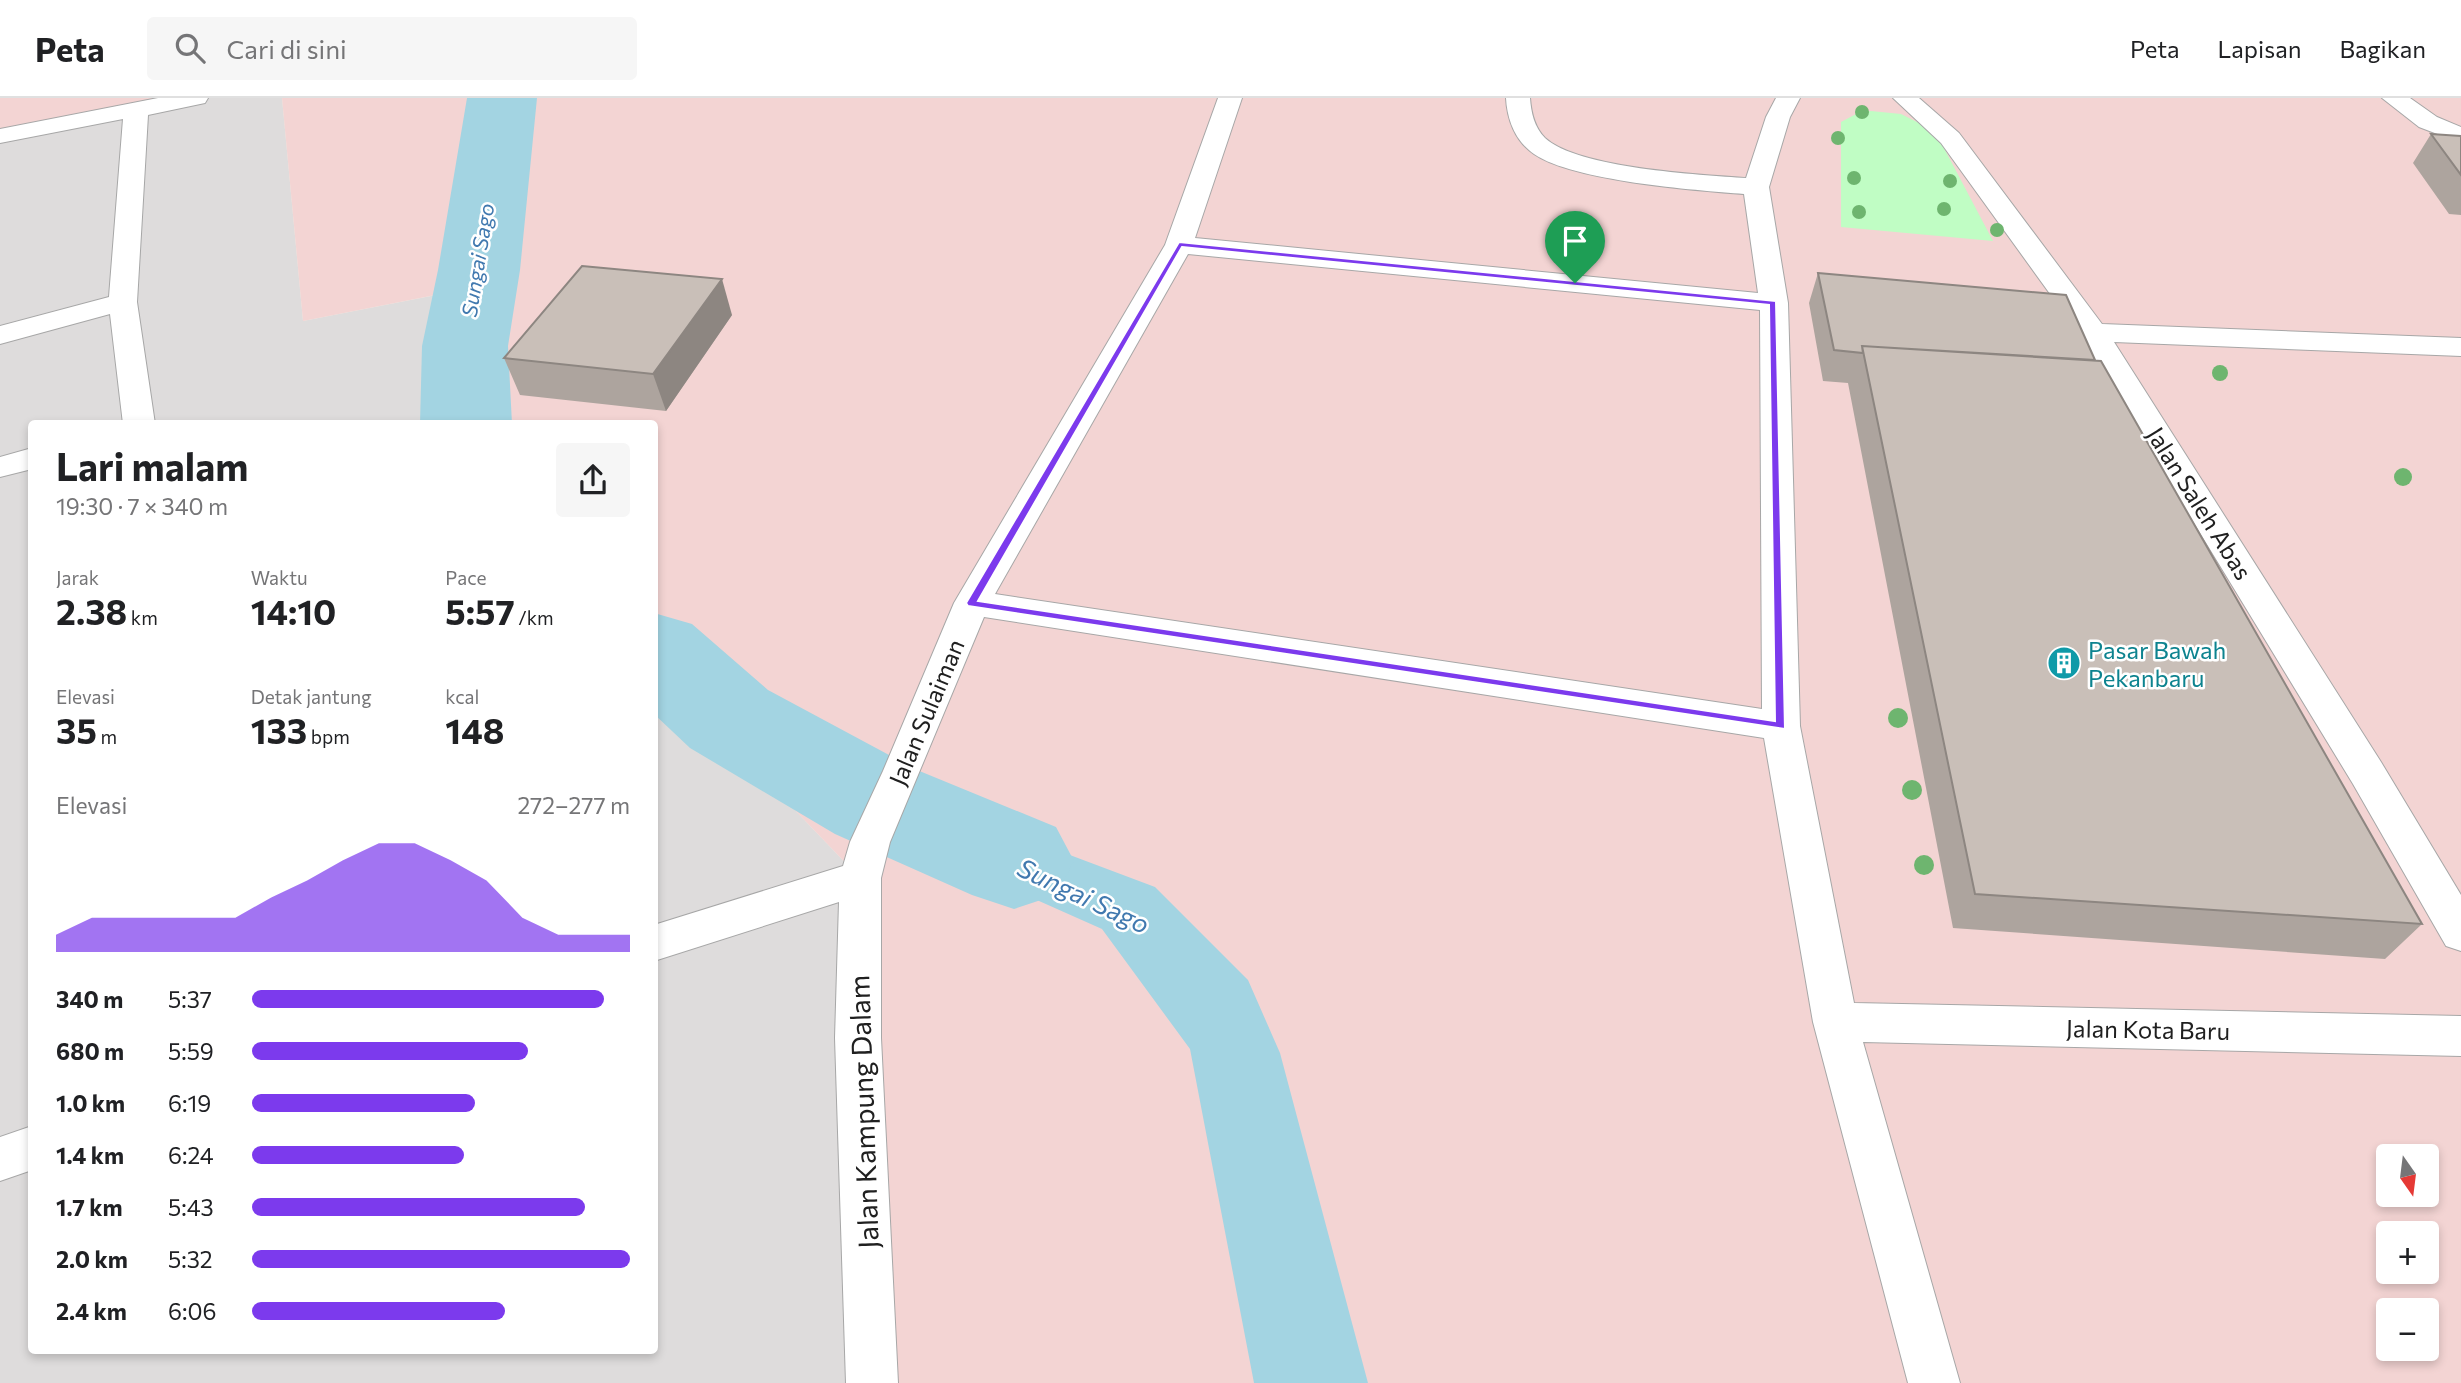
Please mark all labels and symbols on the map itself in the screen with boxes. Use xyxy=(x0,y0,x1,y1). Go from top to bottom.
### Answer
water label: Sungai Sago xyxy=(456,201,498,319)
pin xyxy=(1545,211,1605,283)
street label: Jalan Saleh Abas xyxy=(2141,421,2259,585)
street label: Jalan Sulaiman xyxy=(882,634,970,790)
place label: Pasar Bawah Pekanbaru xyxy=(2088,635,2226,692)
building icon: Pasar Bawah Pekanbaru xyxy=(2045,644,2083,682)
water label: Sungai Sago xyxy=(1013,851,1155,939)
street label: Jalan Kampung Dalam xyxy=(841,974,885,1250)
street label: Jalan Kota Baru xyxy=(2066,1013,2230,1045)
north arrow xyxy=(2376,1144,2440,1208)

